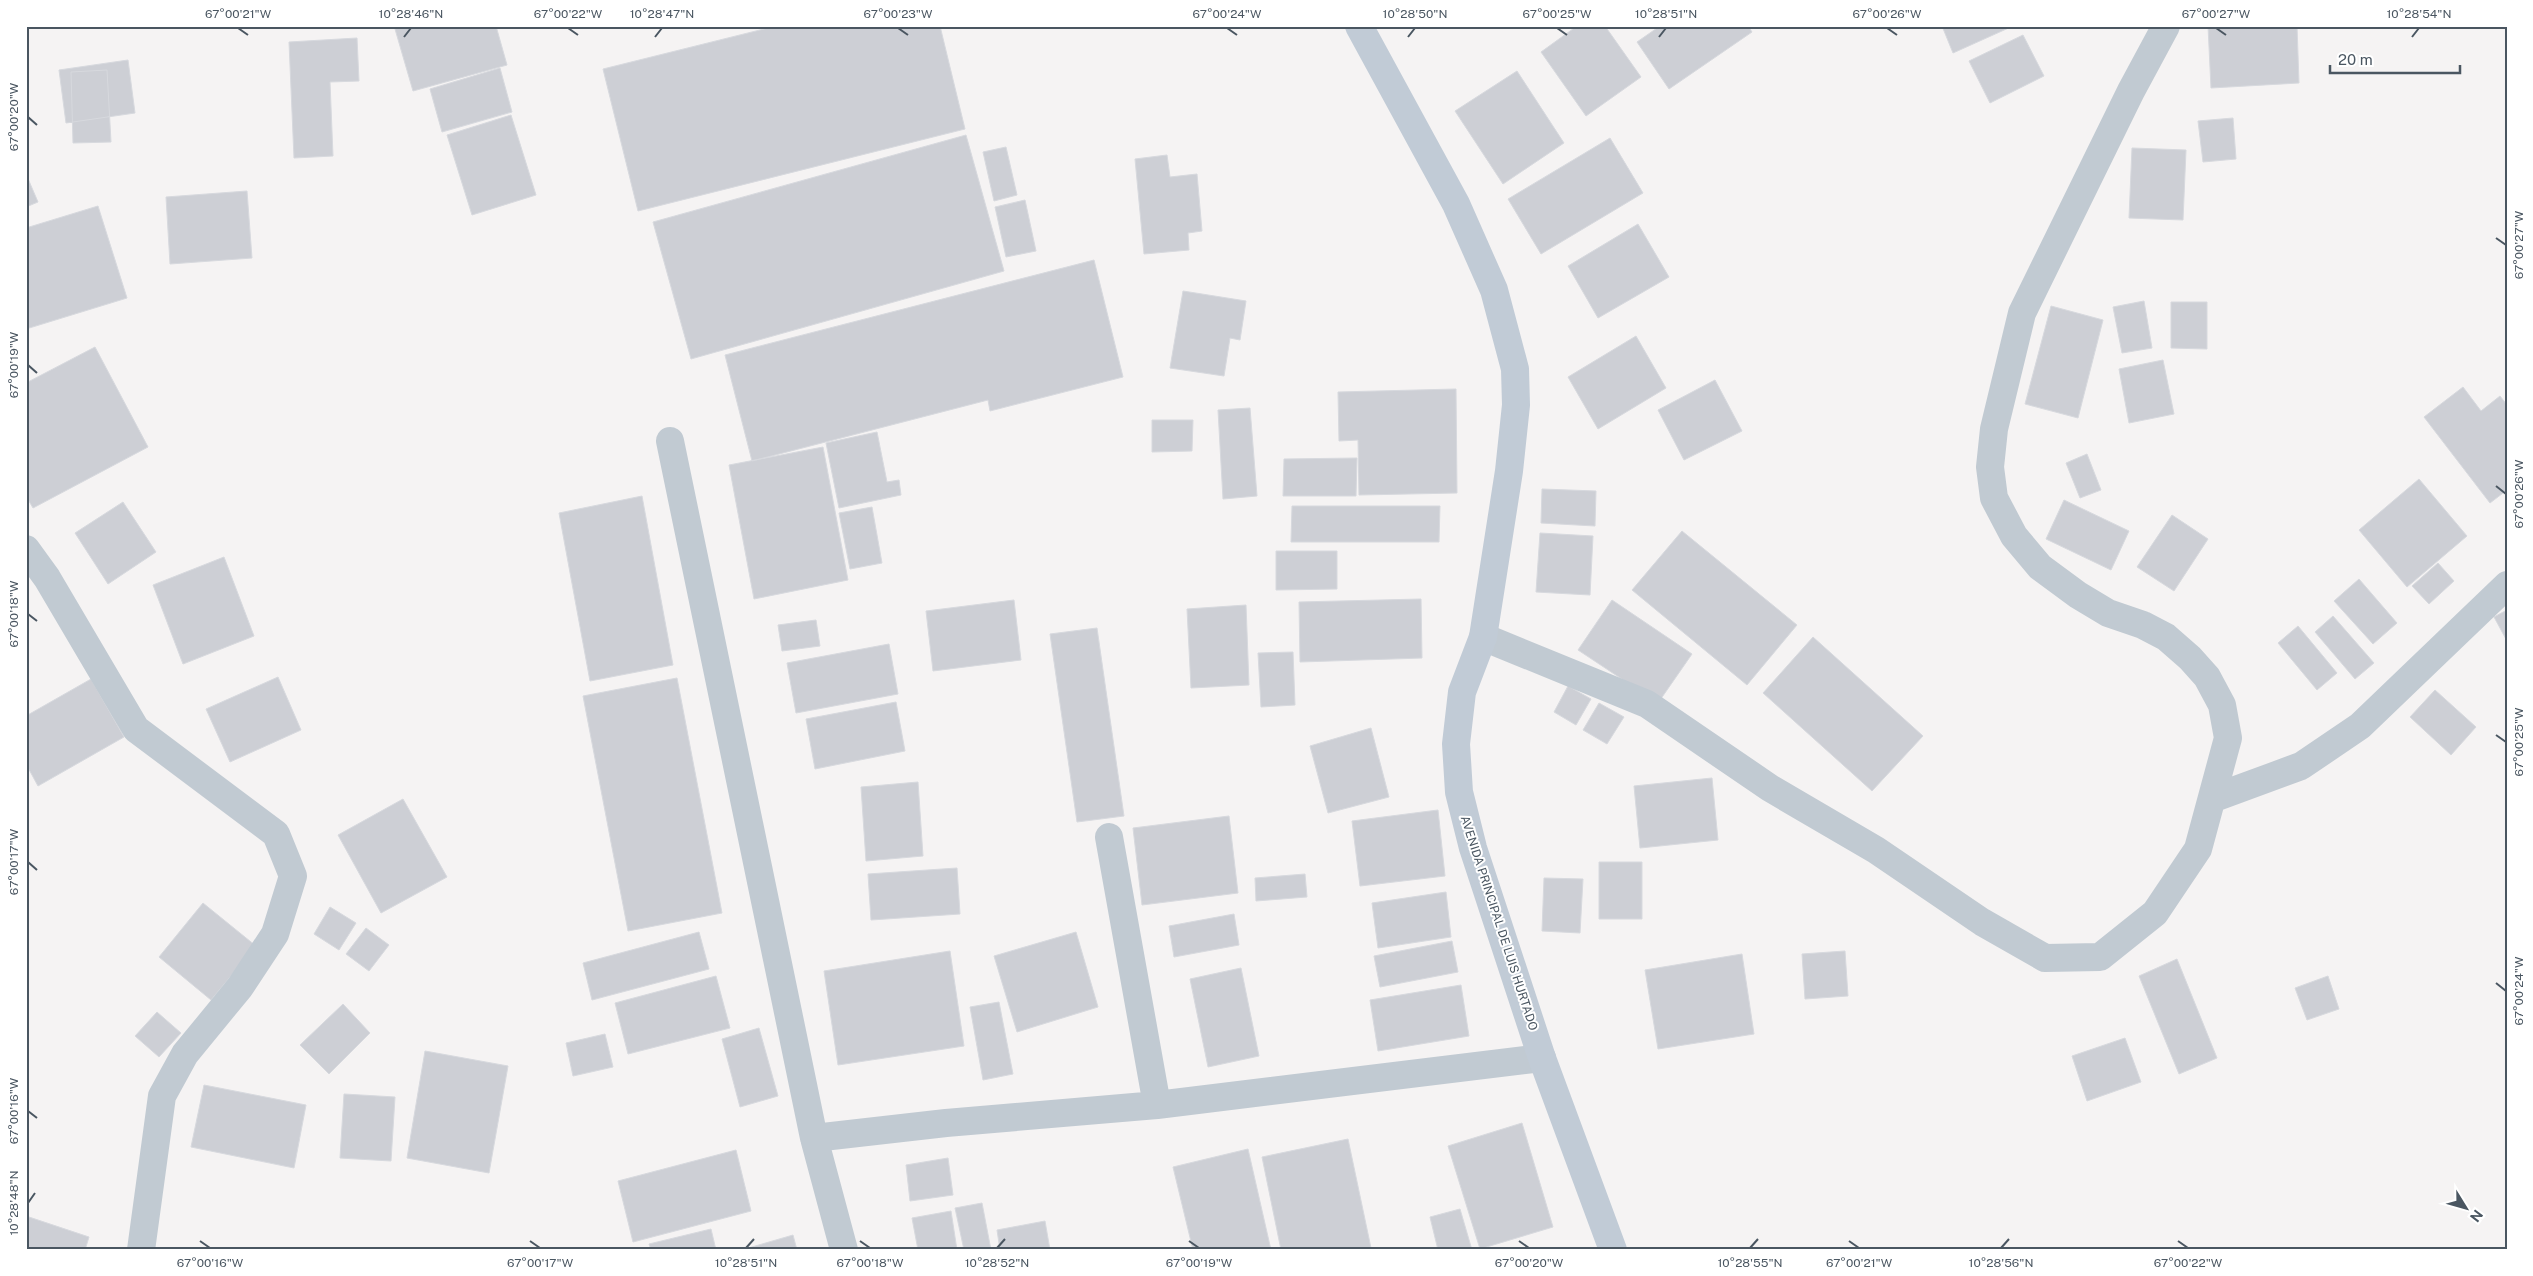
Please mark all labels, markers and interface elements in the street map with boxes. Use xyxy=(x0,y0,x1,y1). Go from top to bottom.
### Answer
text: 67°00'21"W xyxy=(205,7,272,21)
text: 10°28'46"N xyxy=(379,7,443,21)
text: 67°00'22"W xyxy=(534,7,603,21)
text: 10°28'47"N xyxy=(630,7,694,21)
text: 67°00'23"W xyxy=(864,7,933,21)
text: 67°00'24"W xyxy=(1193,7,1262,21)
text: 10°28'50"N xyxy=(1383,7,1447,21)
text: 67°00'25"W xyxy=(1523,7,1592,21)
text: 10°28'51"N xyxy=(1635,7,1697,21)
text: 67°00'26"W xyxy=(1853,7,1922,21)
text: 67°00'27"W xyxy=(2182,7,2251,21)
text: 10°28'54"N xyxy=(2386,7,2452,21)
scale bar xyxy=(2330,42,2460,74)
text: 20 m xyxy=(2338,51,2373,68)
text: 67°00'20"W xyxy=(7,82,21,151)
text: 67°00'27"W xyxy=(2512,210,2526,279)
text: 67°00'19"W xyxy=(7,331,21,398)
text: 67°00'26"W xyxy=(2512,459,2526,528)
text: 67°00'18"W xyxy=(7,580,21,647)
text: 67°00'25"W xyxy=(2512,707,2526,776)
street label: AVENIDA PRINCIPAL DE LUIS HURTADO xyxy=(1458,814,1540,1032)
text: 67°00'17"W xyxy=(7,828,21,895)
text: 67°00'24"W xyxy=(2512,956,2526,1025)
text: 67°00'16"W xyxy=(7,1077,21,1144)
text: 10°28'48"N xyxy=(7,1170,21,1236)
north arrow xyxy=(2440,1184,2490,1234)
text: N xyxy=(2467,1207,2486,1225)
text: 67°00'16"W xyxy=(177,1256,244,1270)
text: 67°00'17"W xyxy=(507,1256,574,1270)
text: 10°28'51"N xyxy=(715,1256,777,1270)
text: 67°00'18"W xyxy=(837,1256,904,1270)
text: 10°28'52"N xyxy=(965,1256,1029,1270)
text: 67°00'19"W xyxy=(1166,1256,1233,1270)
text: 67°00'20"W xyxy=(1495,1256,1564,1270)
text: 10°28'55"N xyxy=(1717,1256,1783,1270)
text: 67°00'21"W xyxy=(1826,1256,1893,1270)
text: 10°28'56"N xyxy=(1969,1256,2034,1270)
text: 67°00'22"W xyxy=(2154,1256,2223,1270)

